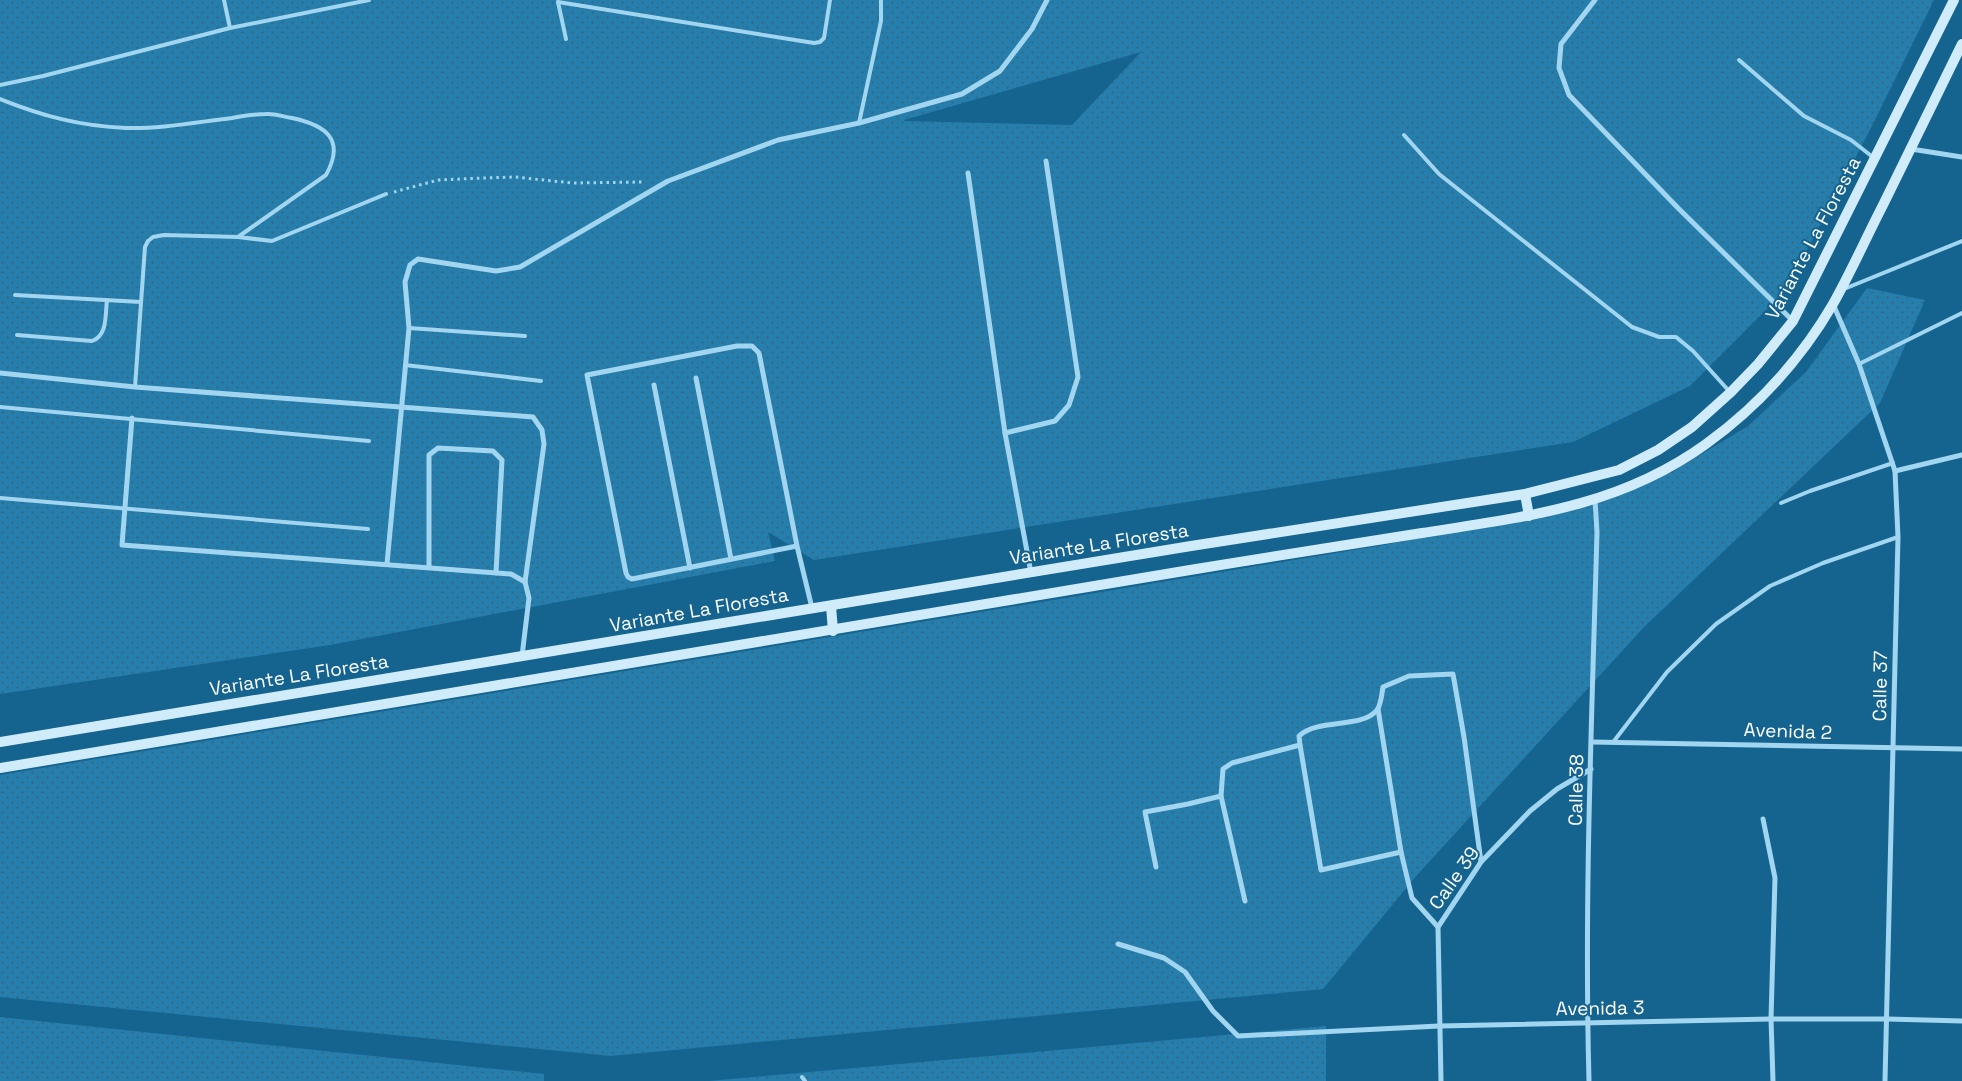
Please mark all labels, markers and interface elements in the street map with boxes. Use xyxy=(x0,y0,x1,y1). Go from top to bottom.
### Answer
street label: Variante La Floresta xyxy=(1759,152,1867,324)
street label: Variante La Floresta xyxy=(1008,517,1190,571)
street label: Variante La Floresta xyxy=(608,582,790,638)
street label: Variante La Floresta xyxy=(208,648,390,702)
street label: Calle 37 xyxy=(1867,650,1893,722)
street label: Avenida 2 xyxy=(1743,717,1833,745)
street label: Calle 38 xyxy=(1563,754,1589,826)
street label: Calle 39 xyxy=(1423,841,1485,915)
street label: Avenida 3 xyxy=(1556,995,1644,1021)

